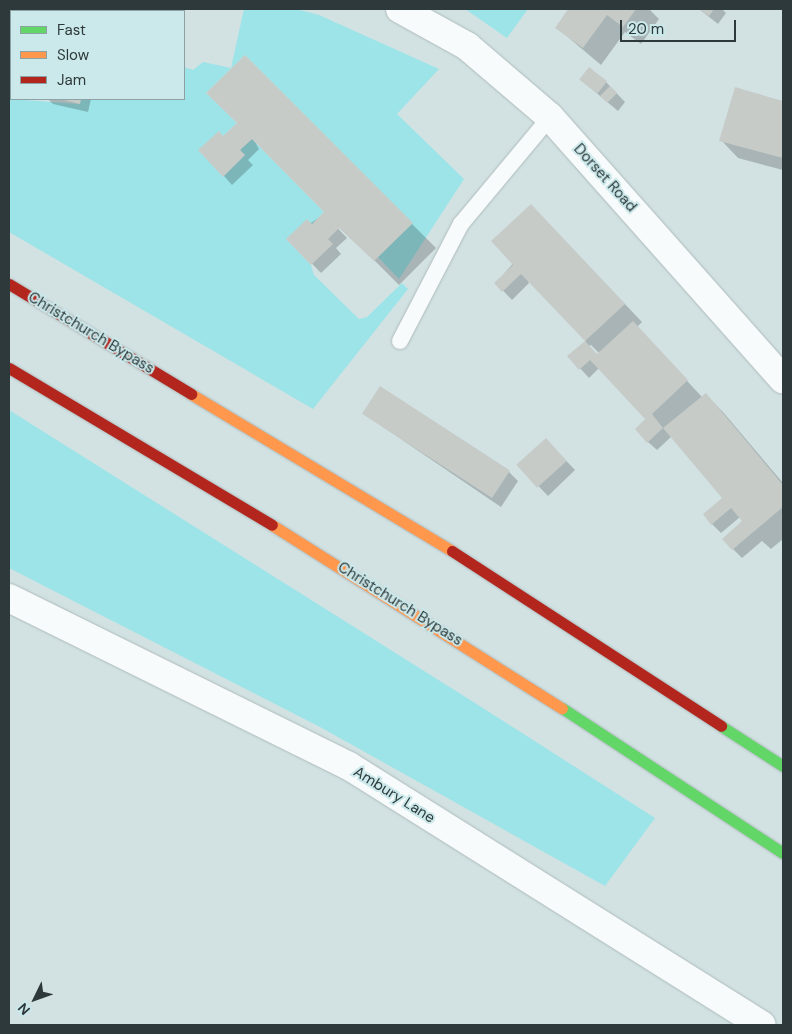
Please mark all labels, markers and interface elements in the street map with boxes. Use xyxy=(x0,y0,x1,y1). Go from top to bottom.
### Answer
legend xyxy=(10,10,185,100)
scale bar xyxy=(622,10,738,42)
text: 20 m xyxy=(628,19,664,39)
text: Fast xyxy=(57,20,86,40)
text: Slow xyxy=(57,45,89,65)
text: Jam xyxy=(57,70,86,90)
street label: Dorset Road xyxy=(570,140,640,216)
street label: Christchurch Bypass xyxy=(25,288,157,378)
street label: Christchurch Bypass xyxy=(334,558,466,650)
street label: Ambury Lane xyxy=(350,763,438,827)
north arrow xyxy=(10,974,60,1024)
text: N xyxy=(14,999,34,1019)

